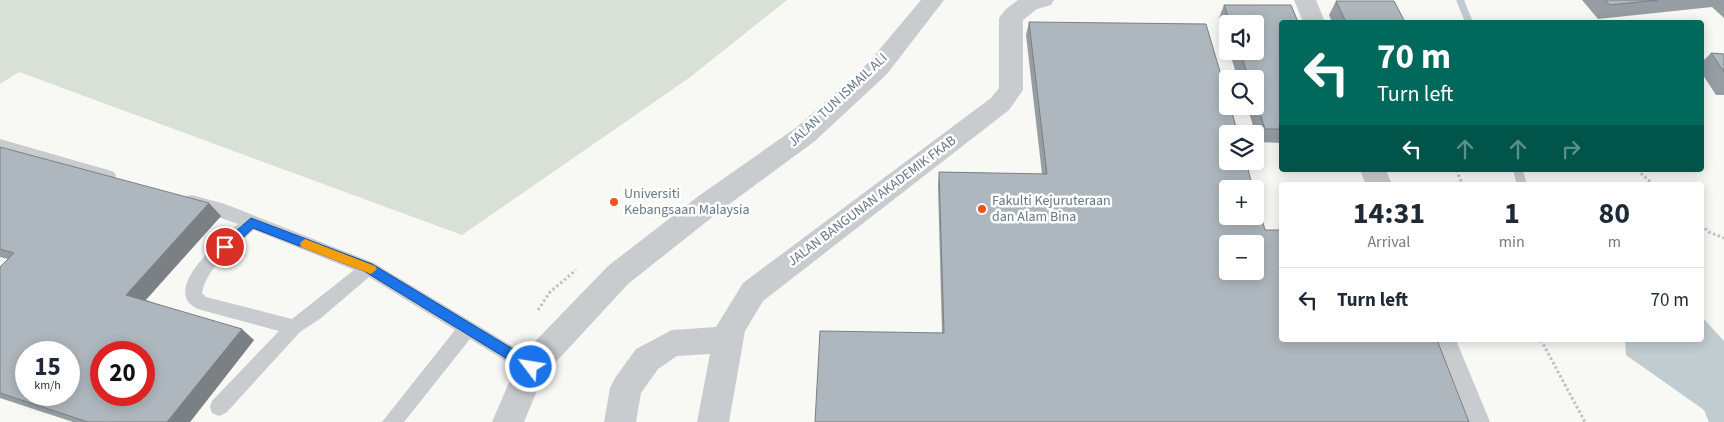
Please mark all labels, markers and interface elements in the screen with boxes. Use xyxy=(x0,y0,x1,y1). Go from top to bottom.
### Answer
map controls xyxy=(1219,15,1264,280)
button: sound xyxy=(1219,15,1264,60)
text: 70 m xyxy=(1377,32,1451,82)
icon: left xyxy=(1294,40,1359,105)
street label: JALAN TUN ISMAIL ALI xyxy=(784,49,892,151)
button: search xyxy=(1219,70,1264,115)
text: Turn left xyxy=(1377,78,1453,110)
button: layers xyxy=(1219,125,1264,170)
street label: JALAN BANGUNAN AKADEMIK FKAB xyxy=(784,131,960,271)
icon: left xyxy=(1398,135,1426,163)
icon: ahead xyxy=(1451,135,1479,163)
icon: ahead xyxy=(1504,135,1532,163)
icon: right xyxy=(1557,135,1585,163)
button: + xyxy=(1219,180,1264,225)
place label: Universiti Kebangsaan Malaysia xyxy=(624,184,749,220)
place label: Fakulti Kejuruteraan dan Alam Bina xyxy=(992,191,1111,227)
text: 14:31 xyxy=(1353,192,1425,235)
text: 1 xyxy=(1504,192,1520,235)
text: 80 xyxy=(1599,192,1630,235)
marker: Universiti Kebangsaan Malaysia xyxy=(608,196,620,208)
marker: Fakulti Kejuruteraan dan Alam Bina xyxy=(976,203,988,215)
pin xyxy=(204,226,246,268)
text: Arrival xyxy=(1367,231,1410,253)
text: min xyxy=(1499,231,1525,253)
text: m xyxy=(1608,231,1621,253)
icon: arrive xyxy=(211,233,239,261)
button: − xyxy=(1219,235,1264,280)
icon: left xyxy=(1294,286,1322,314)
text: Turn left xyxy=(1337,287,1408,314)
text: 70 m xyxy=(1651,287,1689,314)
position arrow xyxy=(504,340,556,392)
speed limit sign: 20 xyxy=(90,341,155,406)
text: 15 xyxy=(34,349,61,385)
text: km/h xyxy=(34,377,61,394)

